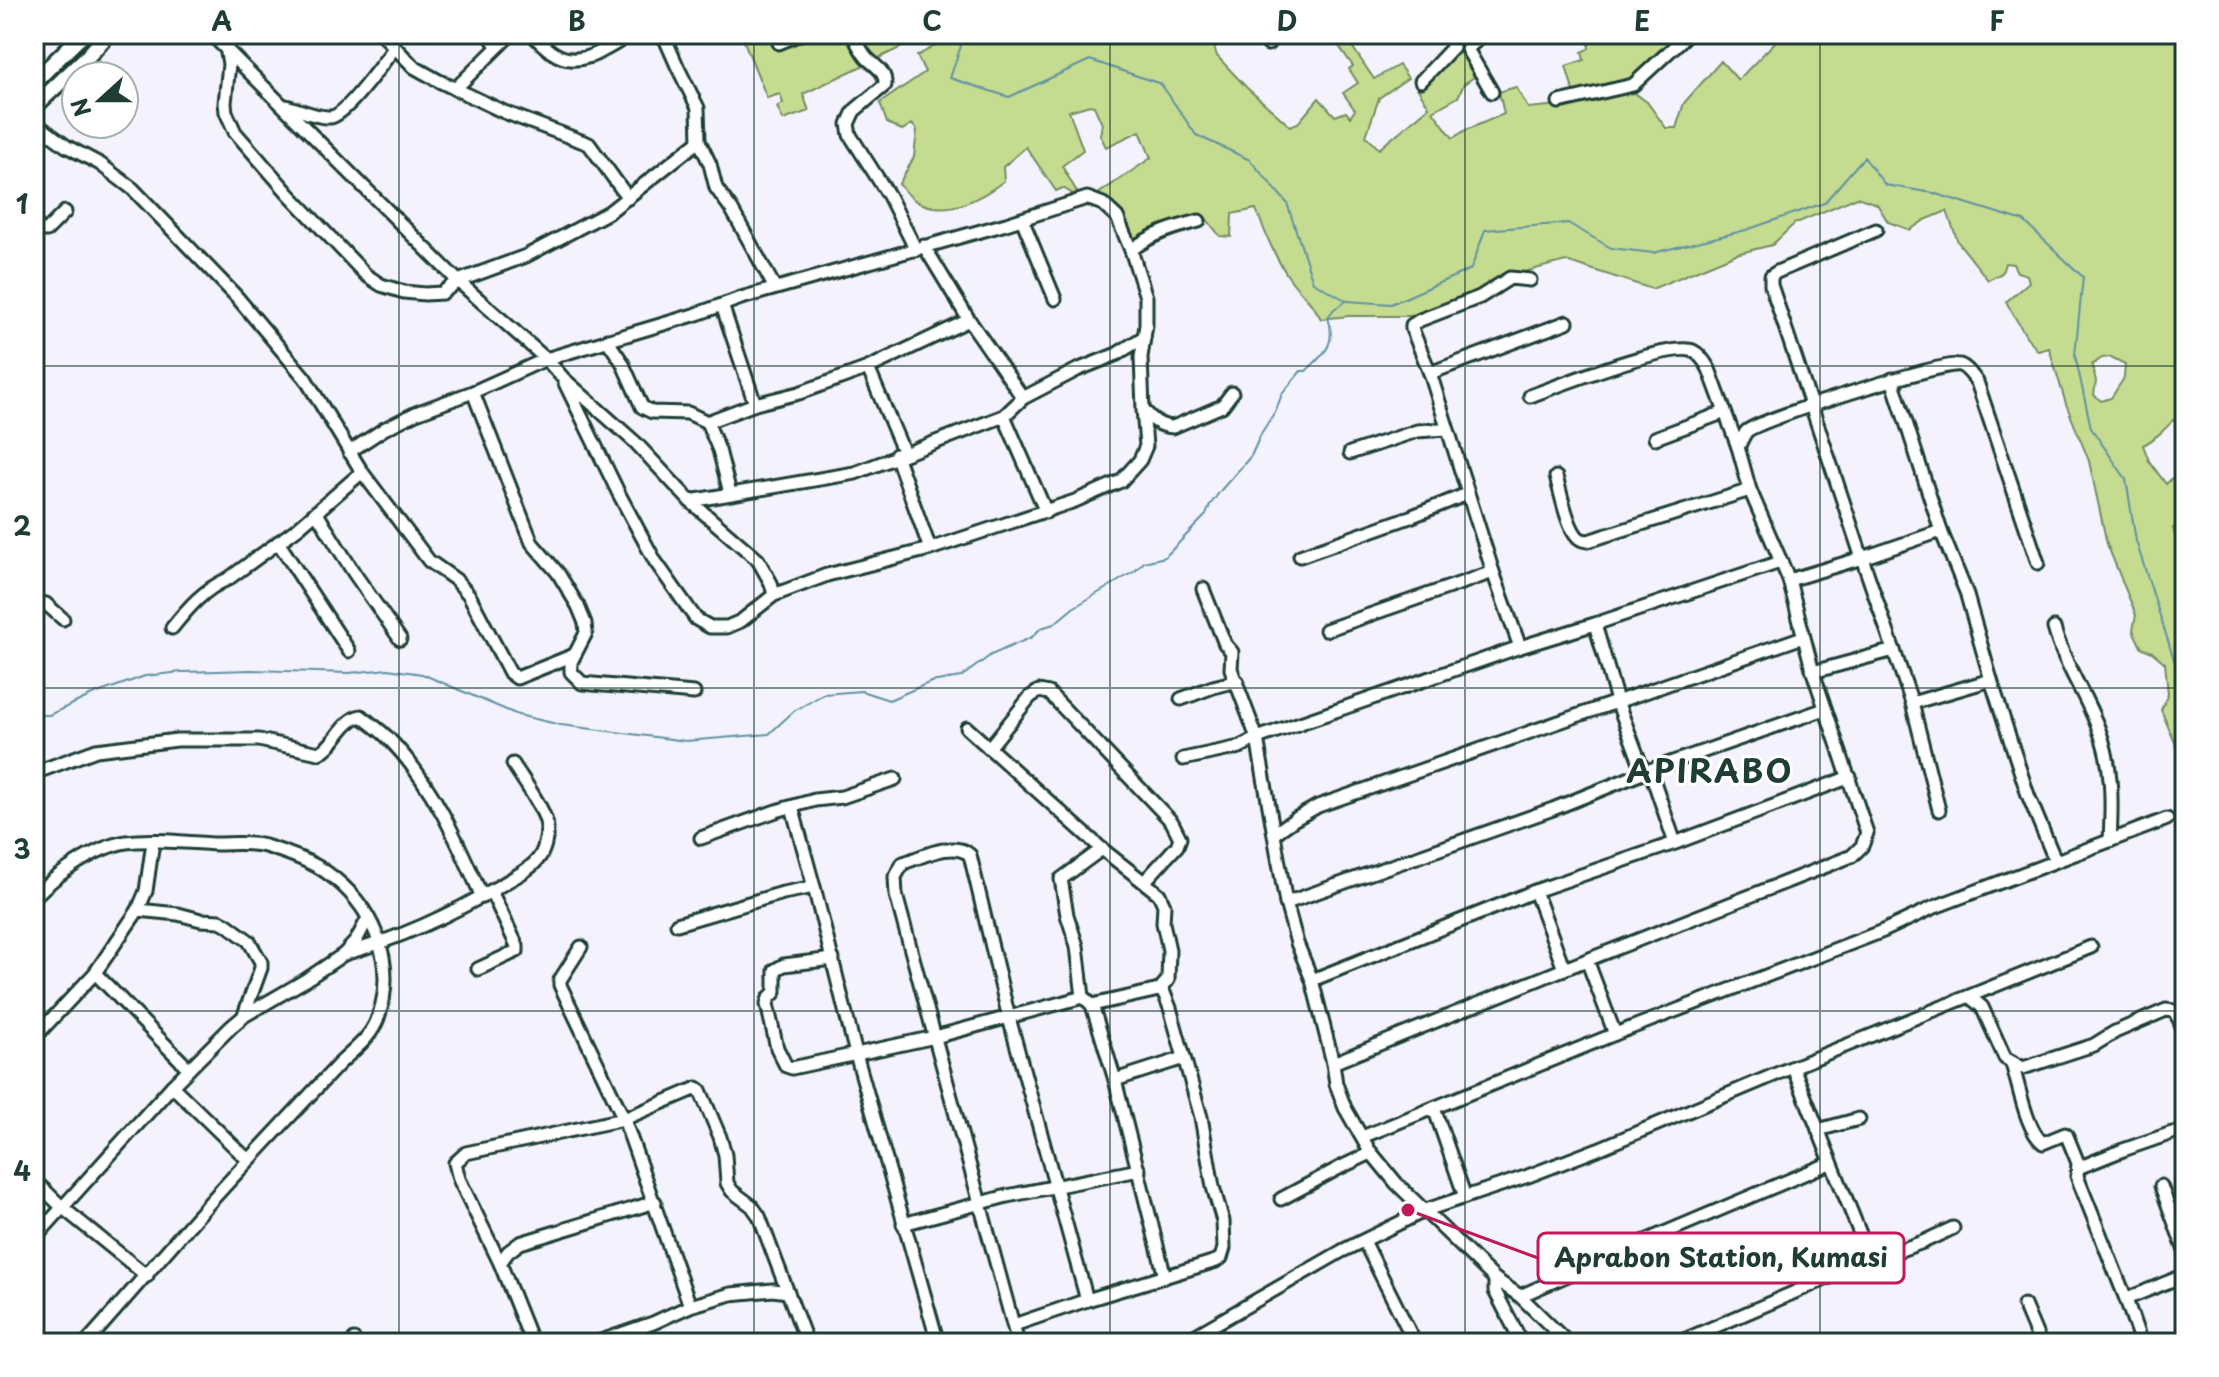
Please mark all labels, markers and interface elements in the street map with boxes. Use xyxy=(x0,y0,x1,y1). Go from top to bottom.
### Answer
text: A xyxy=(212,1,232,40)
text: B xyxy=(568,1,586,40)
text: C xyxy=(922,1,942,40)
text: D xyxy=(1277,1,1297,40)
text: E xyxy=(1634,1,1650,40)
text: F xyxy=(1989,1,2005,40)
north arrow xyxy=(60,60,140,140)
text: N xyxy=(61,94,98,122)
text: 1 xyxy=(16,184,28,223)
text: 2 xyxy=(13,506,31,545)
district label: APIRABO xyxy=(1627,746,1793,794)
text: 3 xyxy=(13,829,31,868)
text: 4 xyxy=(13,1151,31,1190)
callout: Aprabon Station, Kumasi xyxy=(1538,1233,1904,1283)
text: Aprabon Station, Kumasi xyxy=(1554,1237,1888,1276)

